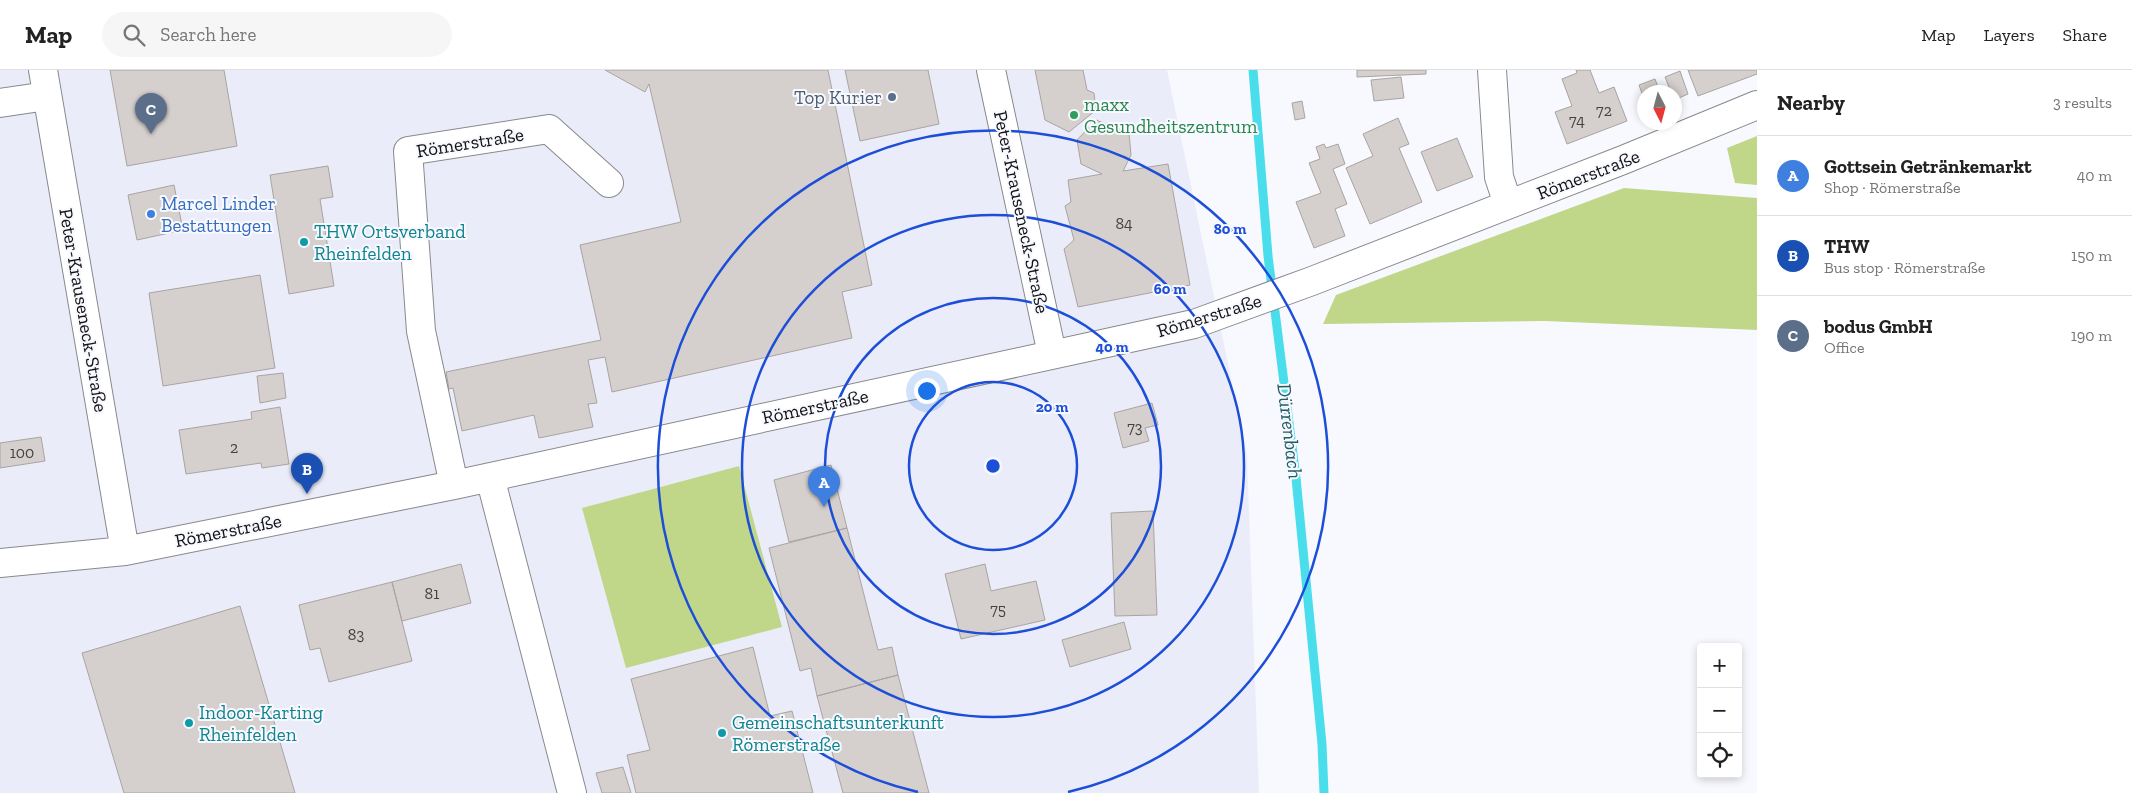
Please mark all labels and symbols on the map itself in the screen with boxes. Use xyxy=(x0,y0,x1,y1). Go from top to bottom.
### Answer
north arrow xyxy=(1637,85,1682,130)
place label: Top Kurier xyxy=(794,86,882,109)
marker: Top Kurier xyxy=(886,91,898,103)
pin: C xyxy=(135,93,167,134)
place label: maxx Gesundheitszentrum xyxy=(1084,93,1258,138)
house number: 72 xyxy=(1596,101,1612,120)
street label: Peter-Krauseneck-Straße xyxy=(989,109,1054,316)
marker: maxx Gesundheitszentrum xyxy=(1068,109,1080,121)
house number: 74 xyxy=(1569,111,1585,130)
street label: Römerstraße xyxy=(415,123,525,162)
street label: Römerstraße xyxy=(1533,144,1643,205)
place label: Marcel Linder Bestattungen xyxy=(161,192,276,237)
street label: Peter-Krauseneck-Straße xyxy=(54,206,113,414)
marker: Marcel Linder Bestattungen xyxy=(145,208,157,220)
house number: 84 xyxy=(1115,214,1133,233)
place label: THW Ortsverband Rheinfelden xyxy=(314,220,466,265)
text: 80 m xyxy=(1214,220,1246,238)
marker: THW Ortsverband Rheinfelden xyxy=(298,236,310,248)
text: 60 m xyxy=(1154,280,1186,298)
street label: Römerstraße xyxy=(1154,289,1264,342)
text: 40 m xyxy=(1095,338,1129,356)
your location xyxy=(914,378,940,404)
water label: Dürrenbach xyxy=(1272,382,1308,480)
street label: Römerstraße xyxy=(760,384,871,429)
text: 20 m xyxy=(1036,398,1068,416)
house number: 73 xyxy=(1127,418,1143,437)
house number: 2 xyxy=(230,438,238,457)
house number: 100 xyxy=(10,443,34,462)
pin: B xyxy=(291,453,323,494)
centre of rings xyxy=(984,457,1002,475)
pin: A xyxy=(808,466,840,507)
street label: Römerstraße xyxy=(173,509,284,552)
house number: 81 xyxy=(425,584,439,603)
house number: 75 xyxy=(990,600,1006,619)
house number: 83 xyxy=(348,625,364,644)
place label: Indoor-Karting Rheinfelden xyxy=(199,701,324,746)
place label: Gemeinschaftsunterkunft Römerstraße xyxy=(732,711,944,756)
marker: Indoor-Karting Rheinfelden xyxy=(183,717,195,729)
marker: Gemeinschaftsunterkunft Römerstraße xyxy=(716,727,728,739)

